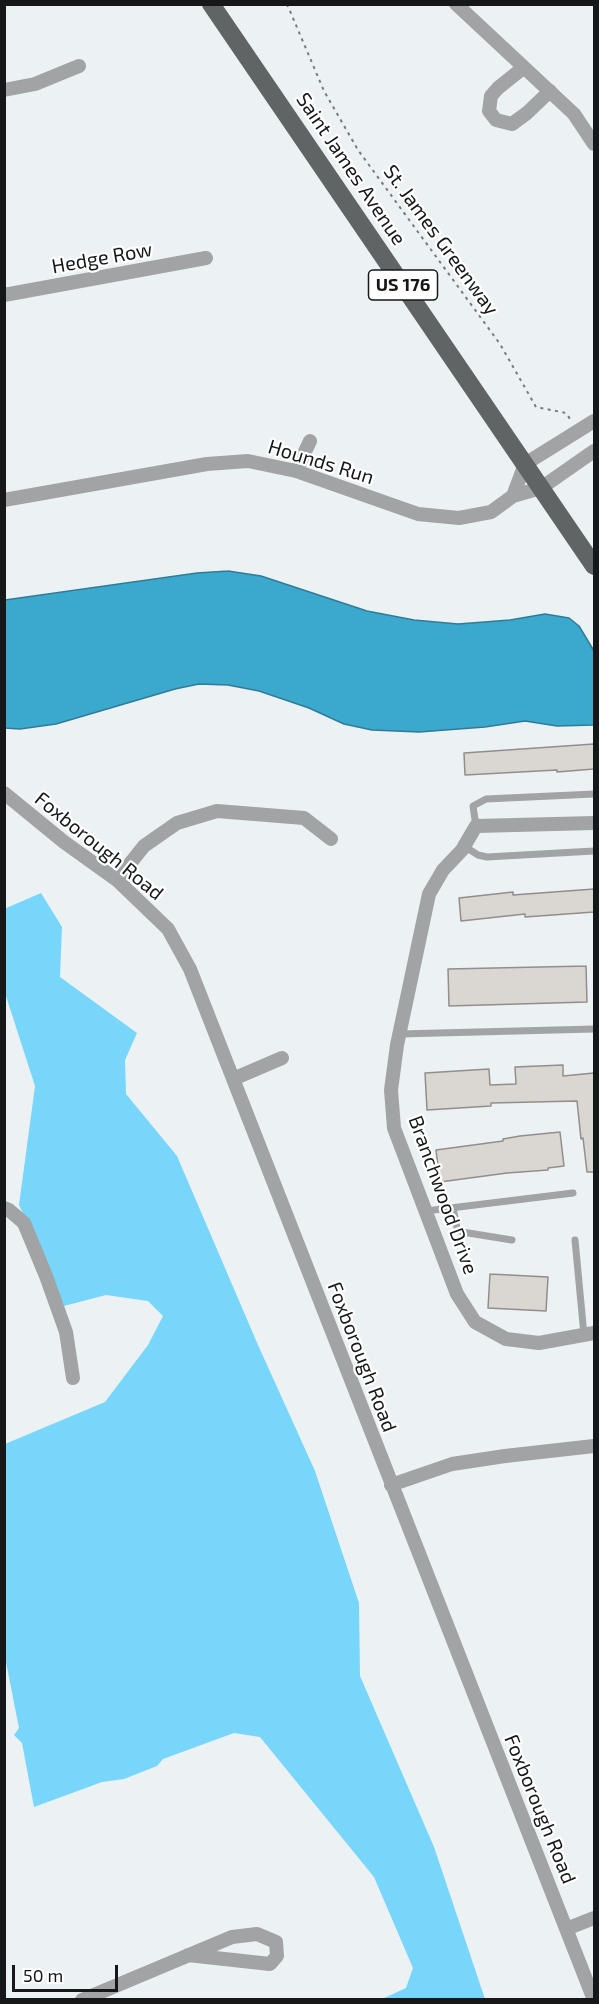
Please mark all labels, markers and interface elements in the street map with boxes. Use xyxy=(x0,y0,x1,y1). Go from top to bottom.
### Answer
street label: Saint James Avenue xyxy=(291,88,411,250)
street label: St. James Greenway xyxy=(378,160,504,320)
street label: Hedge Row xyxy=(50,237,154,279)
road number: US 176 xyxy=(368,270,438,300)
street label: Hounds Run xyxy=(265,435,377,489)
street label: Foxborough Road xyxy=(30,787,168,905)
street label: Branchwood Drive xyxy=(403,1112,483,1278)
street label: Foxborough Road xyxy=(322,1279,402,1435)
street label: Foxborough Road xyxy=(499,1731,581,1887)
scale bar xyxy=(15,1953,122,1991)
text: 50 m xyxy=(23,1964,63,1986)

